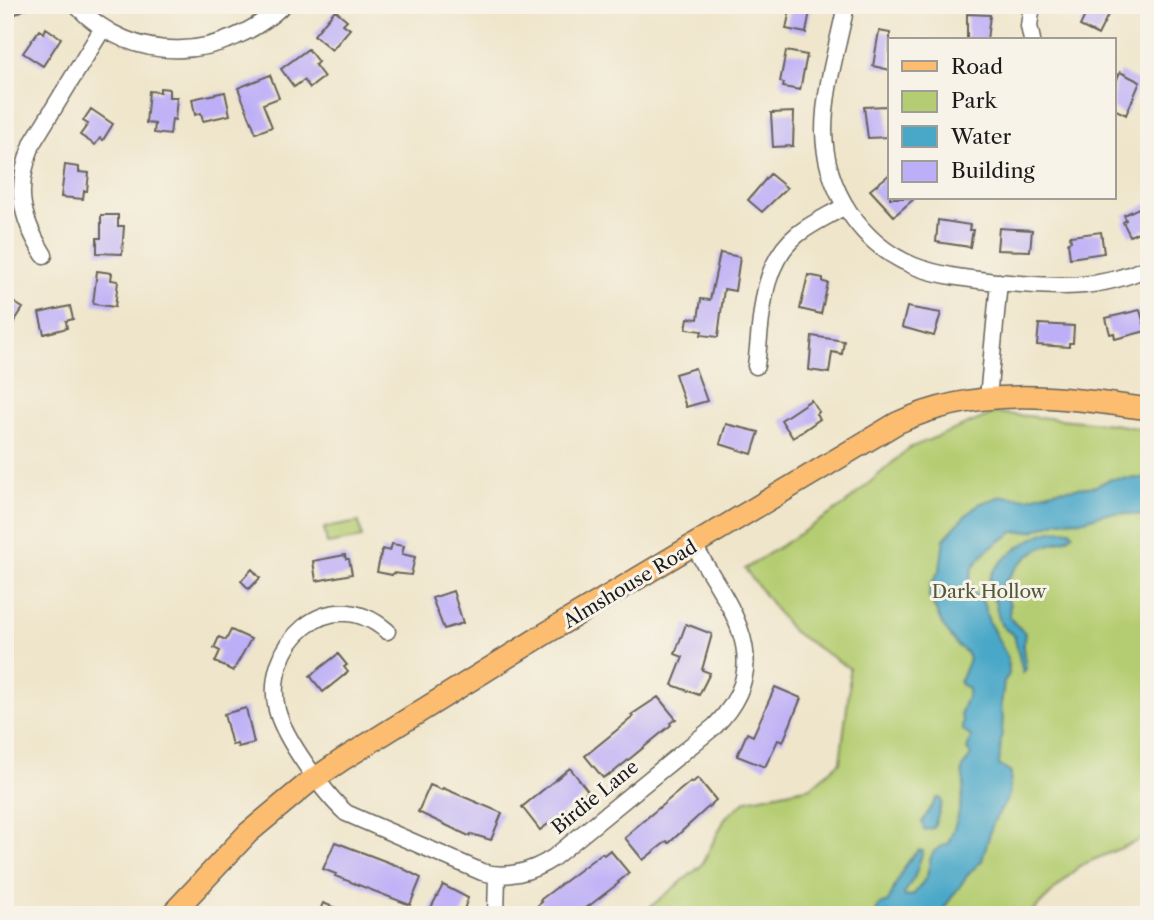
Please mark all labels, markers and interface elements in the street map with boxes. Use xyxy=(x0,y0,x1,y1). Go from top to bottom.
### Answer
legend xyxy=(888,38,1116,200)
text: Road xyxy=(951,54,1003,79)
text: Park xyxy=(951,88,997,113)
text: Water xyxy=(950,124,1011,149)
text: Building xyxy=(951,158,1036,183)
street label: Almshouse Road xyxy=(558,535,701,633)
park label: Dark Hollow xyxy=(932,580,1047,603)
street label: Birdie Lane xyxy=(547,755,643,839)

